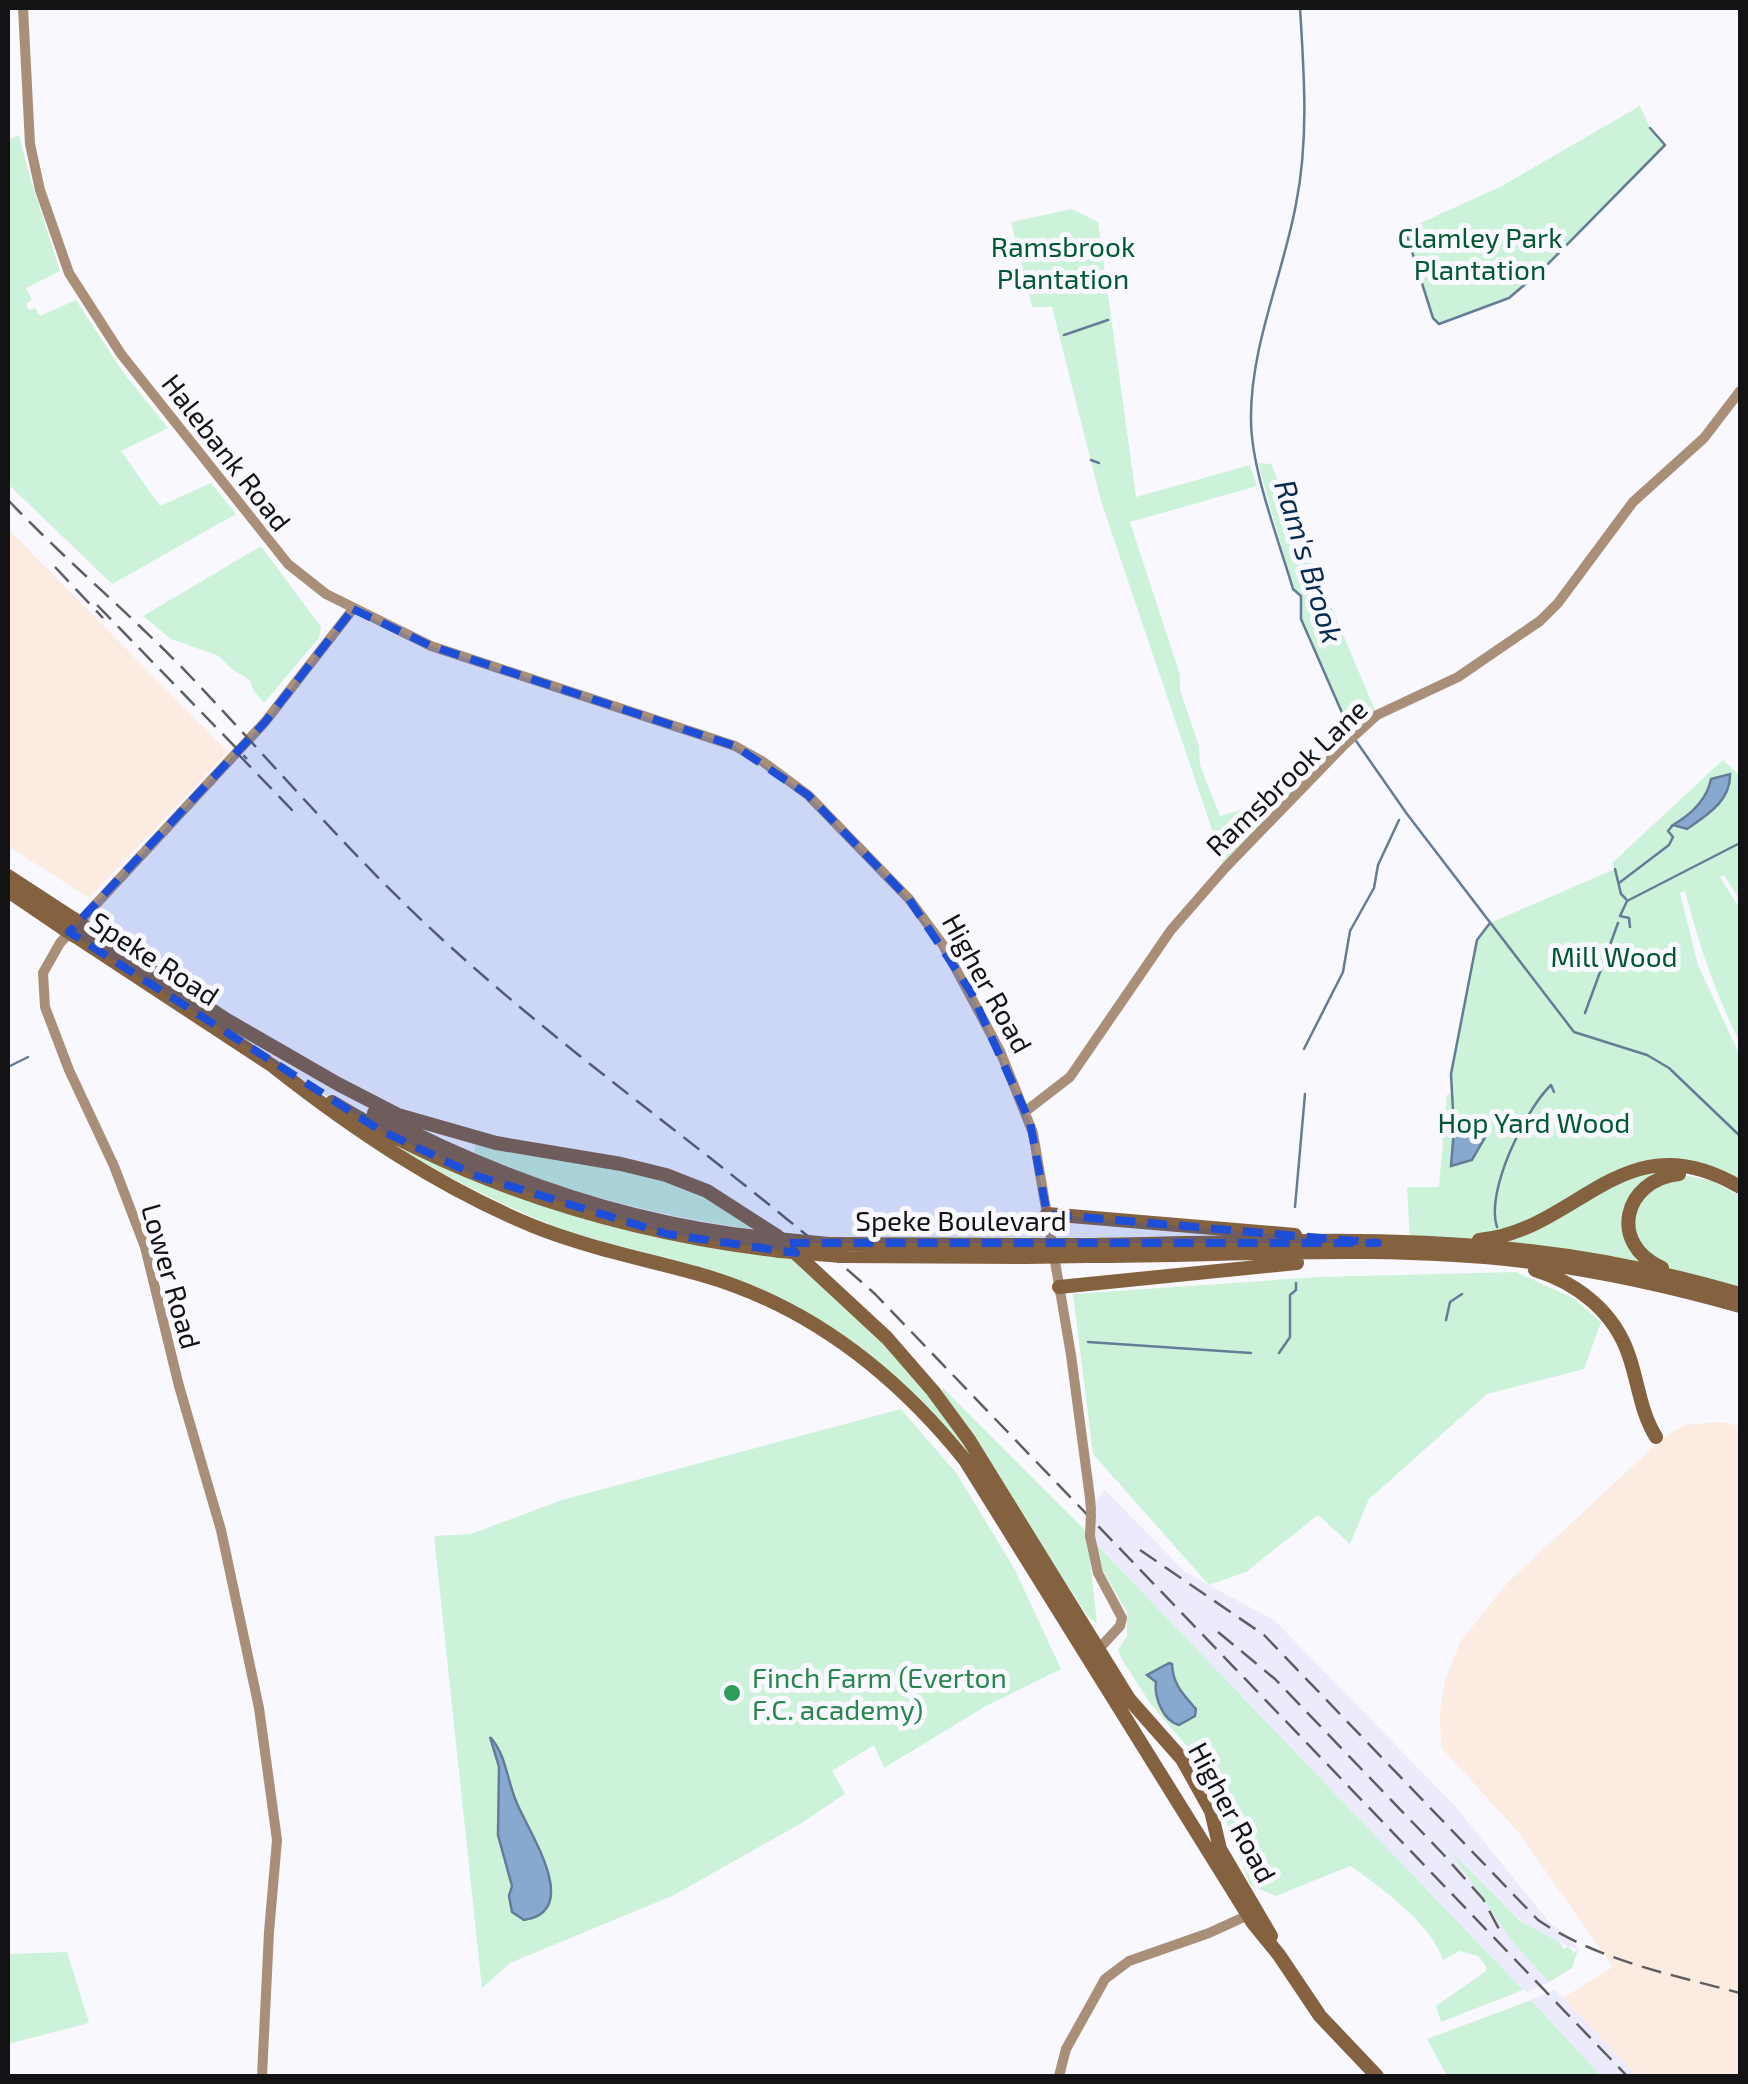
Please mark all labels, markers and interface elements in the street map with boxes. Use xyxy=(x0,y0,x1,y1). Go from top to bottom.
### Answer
park label: Clamley Park Plantation xyxy=(1397,220,1563,286)
park label: Ramsbrook Plantation xyxy=(991,229,1135,295)
street label: Halebank Road xyxy=(155,367,299,537)
water label: Ram's Brook xyxy=(1268,475,1352,647)
street label: Ramsbrook Lane xyxy=(1198,691,1374,863)
street label: Speke Road xyxy=(84,904,226,1012)
street label: Higher Road xyxy=(936,907,1040,1059)
park label: Mill Wood xyxy=(1550,939,1678,973)
park label: Hop Yard Wood xyxy=(1438,1105,1630,1139)
street label: Lower Road xyxy=(135,1199,209,1353)
street label: Speke Boulevard xyxy=(855,1203,1067,1237)
place label: Finch Farm (Everton F.C. academy) xyxy=(752,1660,1007,1726)
marker: Finch Farm (Everton F.C. academy) xyxy=(721,1682,743,1704)
street label: Higher Road xyxy=(1182,1736,1284,1888)

